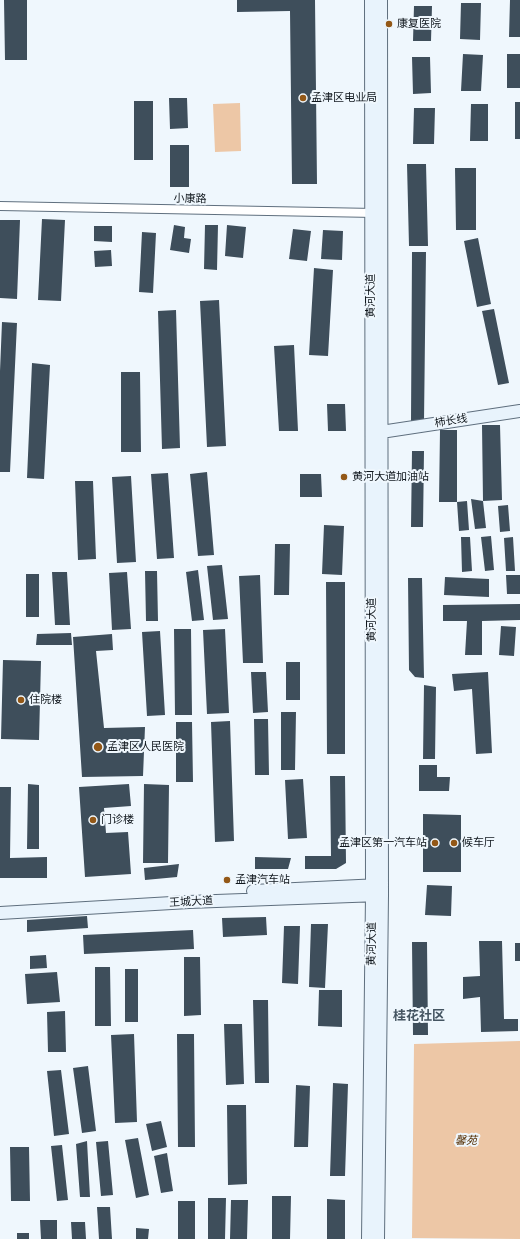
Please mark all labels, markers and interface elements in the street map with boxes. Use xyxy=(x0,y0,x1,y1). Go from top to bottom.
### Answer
place label: 康复医院 xyxy=(397,17,441,31)
marker: 康复医院 xyxy=(384,19,394,29)
place label: 孟津区电业局 xyxy=(311,91,377,105)
marker: 孟津区电业局 xyxy=(298,93,308,103)
street label: 小康路 xyxy=(173,192,207,206)
street label: 黄河大道 xyxy=(364,274,378,318)
street label: 柿长线 xyxy=(434,412,468,430)
place label: 黄河大道加油站 xyxy=(352,470,429,484)
marker: 黄河大道加油站 xyxy=(339,472,349,482)
street label: 黄河大道 xyxy=(365,598,379,642)
place label: 住院楼 xyxy=(29,693,62,707)
marker: 住院楼 xyxy=(16,695,26,705)
place label: 孟津区人民医院 xyxy=(107,740,184,754)
marker: 孟津区人民医院 xyxy=(92,741,104,753)
place label: 门诊楼 xyxy=(101,813,134,827)
marker: 门诊楼 xyxy=(88,815,98,825)
place label: 孟津区第一汽车站 xyxy=(339,836,427,850)
place label: 候车厅 xyxy=(462,836,495,850)
marker: 孟津区第一汽车站 xyxy=(430,838,440,848)
marker: 候车厅 xyxy=(449,838,459,848)
place label: 孟津汽车站 xyxy=(235,873,290,887)
marker: 孟津汽车站 xyxy=(222,875,232,885)
street label: 王城大道 xyxy=(169,894,213,910)
street label: 黄河大道 xyxy=(365,922,379,966)
district label: 桂花社区 xyxy=(393,1008,445,1024)
park label: 馨苑 xyxy=(455,1134,477,1148)

